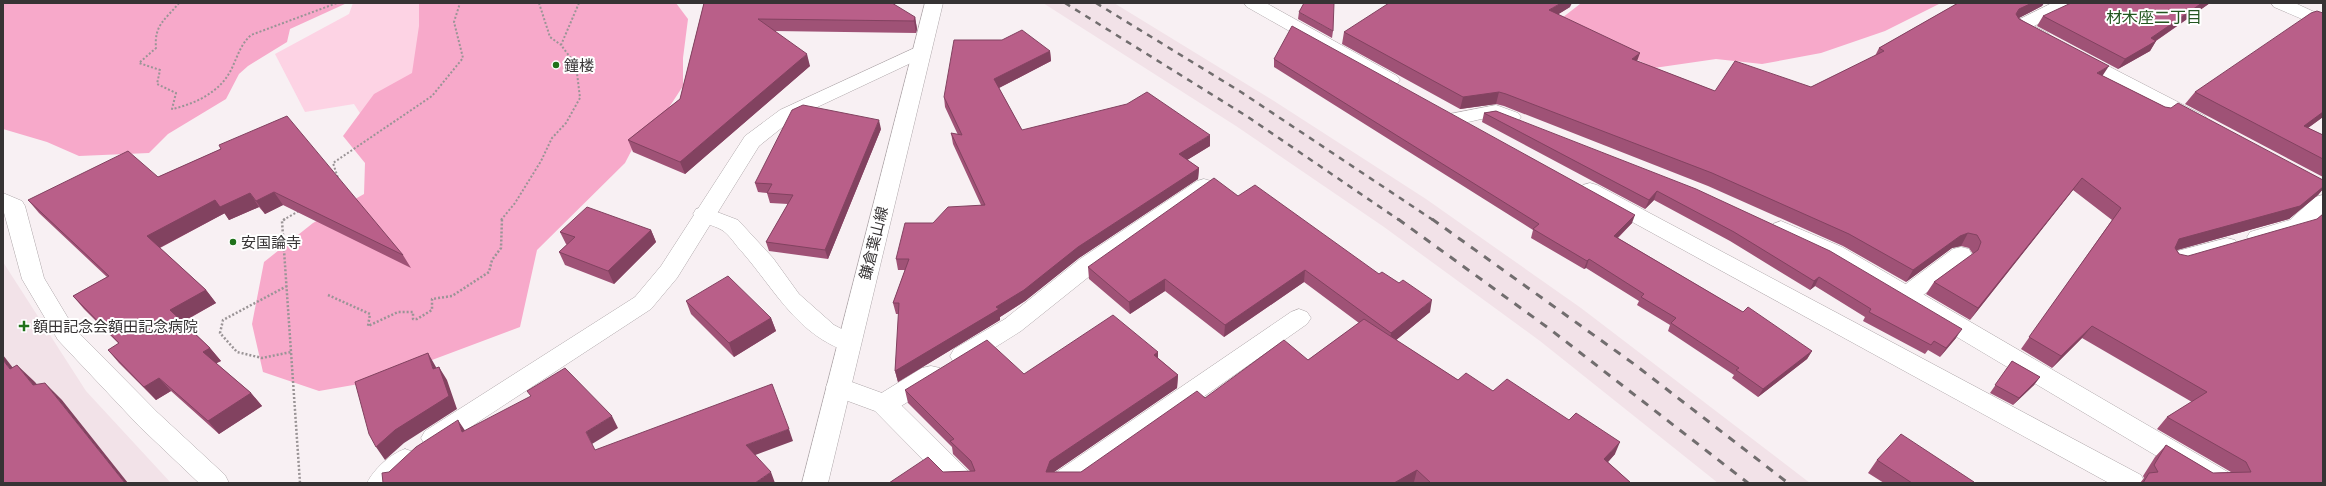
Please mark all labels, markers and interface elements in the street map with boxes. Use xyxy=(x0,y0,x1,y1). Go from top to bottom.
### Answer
district label: 材木座二丁目 xyxy=(2106,7,2202,26)
place label: 鐘楼 xyxy=(564,56,594,74)
marker: 鐘楼 xyxy=(551,60,561,70)
street label: 鎌倉葉山線 xyxy=(855,204,891,282)
place label: 安国論寺 xyxy=(241,233,301,251)
marker: 安国論寺 xyxy=(228,237,238,247)
place label: 額田記念会額田記念病院 xyxy=(33,317,198,335)
marker: 額田記念会額田記念病院 xyxy=(18,320,30,332)

